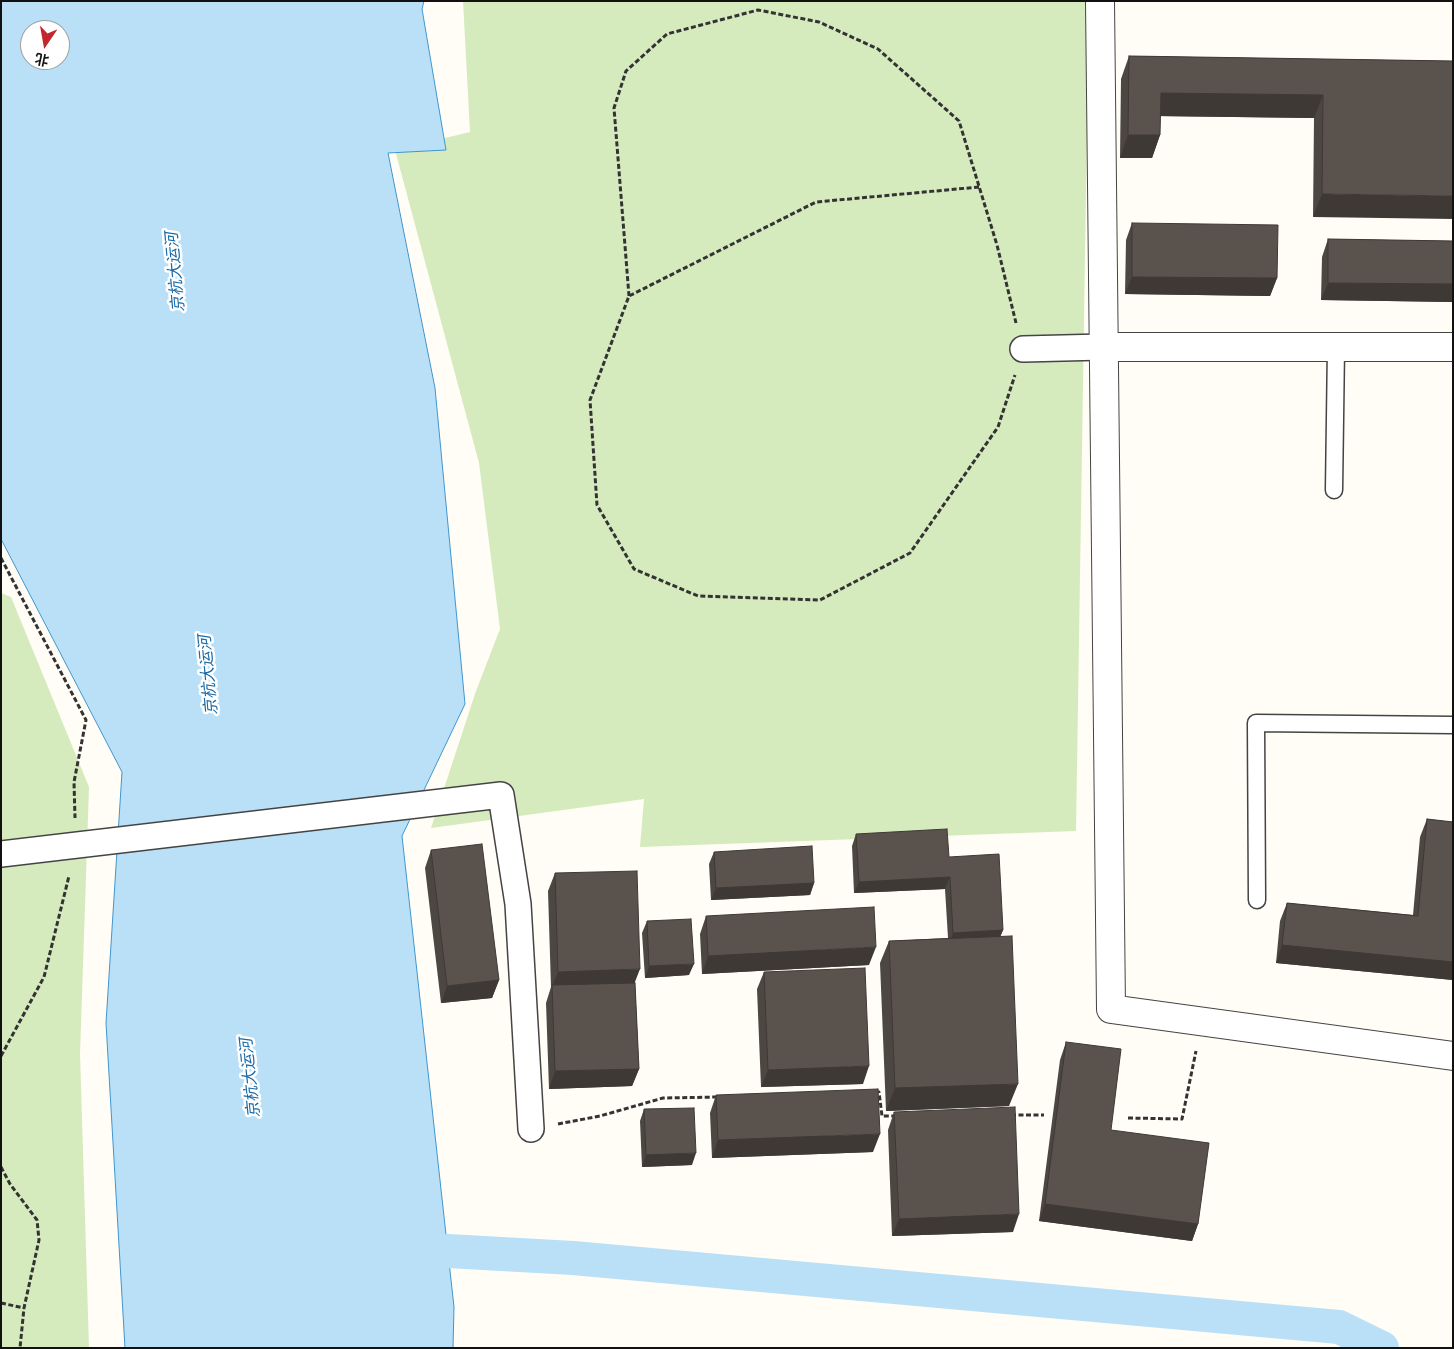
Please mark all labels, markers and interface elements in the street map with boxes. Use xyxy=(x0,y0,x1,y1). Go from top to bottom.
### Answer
north arrow xyxy=(20,20,70,70)
text: 北 xyxy=(34,50,50,68)
water label: 京杭大运河 xyxy=(163,231,189,313)
water label: 京杭大运河 xyxy=(196,634,222,716)
water label: 京杭大运河 xyxy=(237,1037,265,1119)

